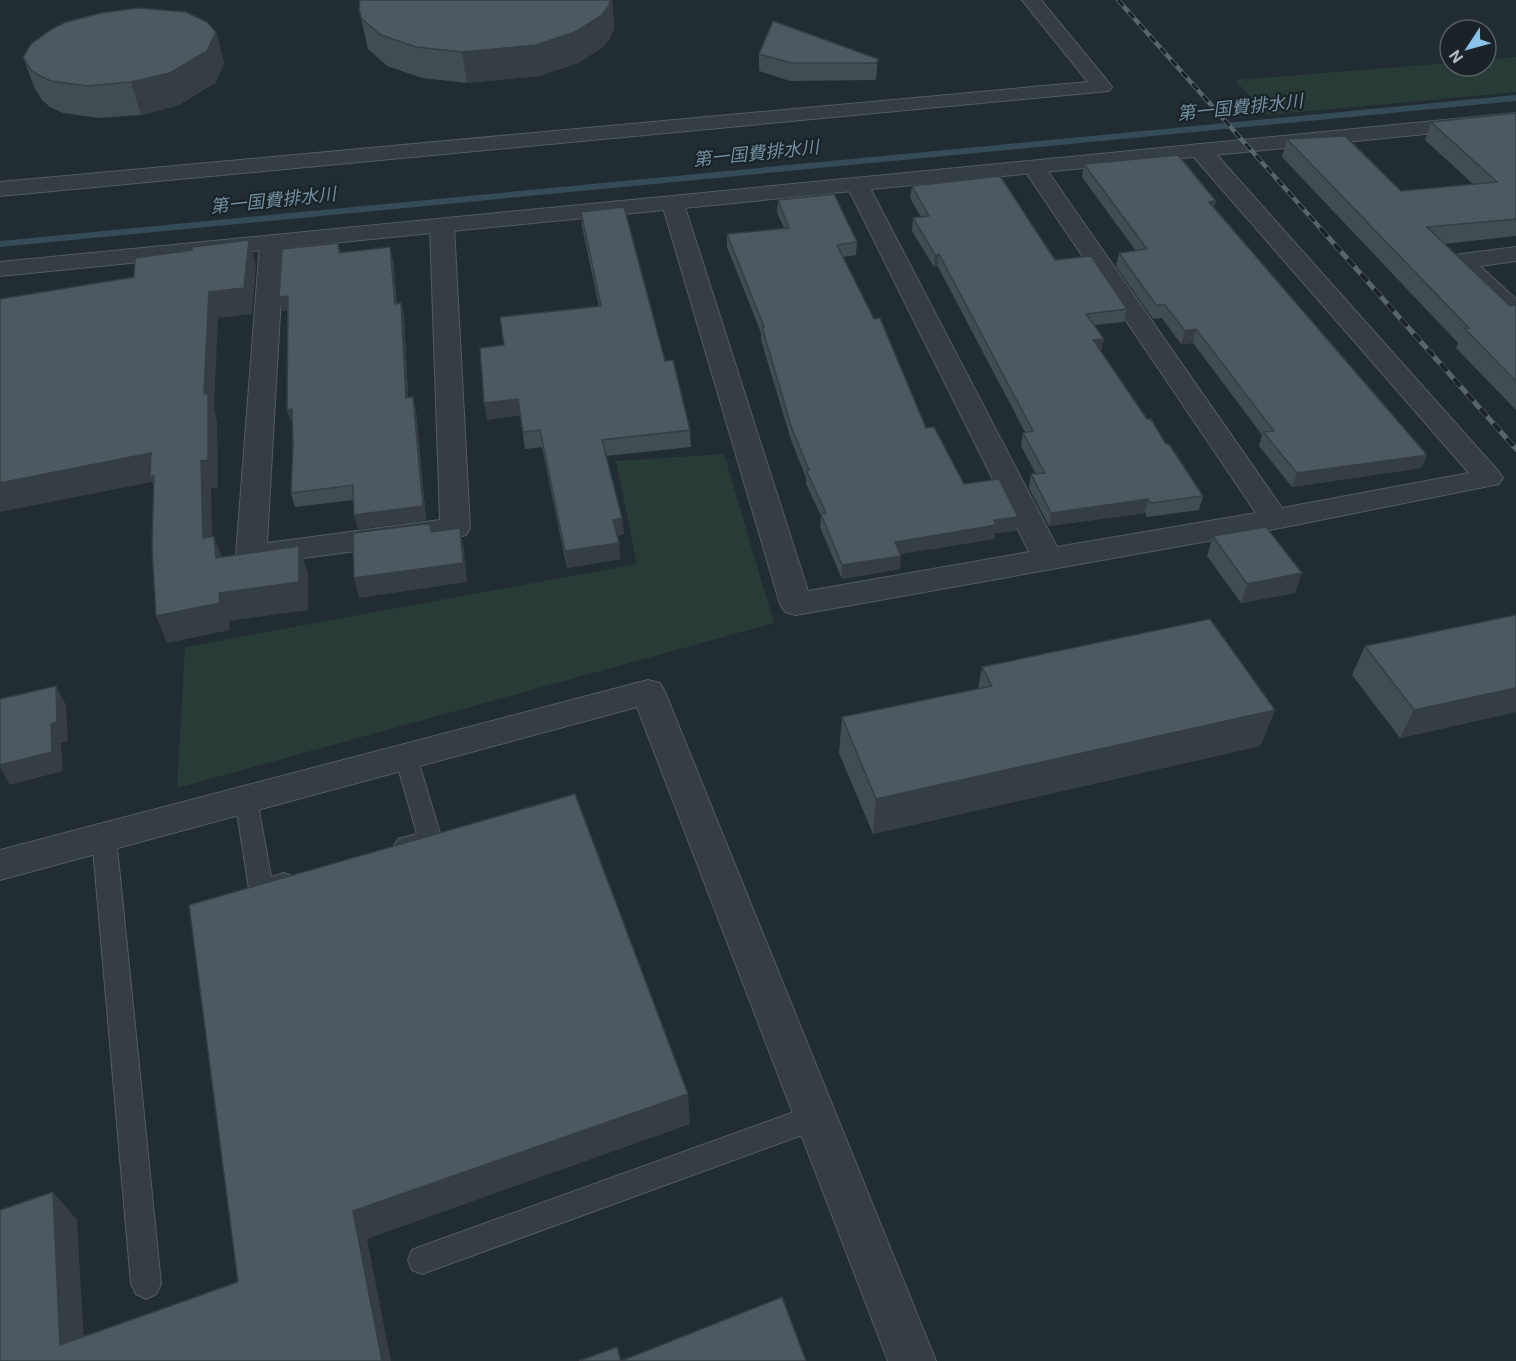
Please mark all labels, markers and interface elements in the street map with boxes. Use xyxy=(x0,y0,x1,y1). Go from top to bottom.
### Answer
north arrow xyxy=(1438,18,1498,78)
text: N xyxy=(1445,46,1467,67)
water label: 第一国費排水川 xyxy=(1176,90,1306,124)
water label: 第一国費排水川 xyxy=(692,136,822,170)
water label: 第一国費排水川 xyxy=(209,183,339,217)

